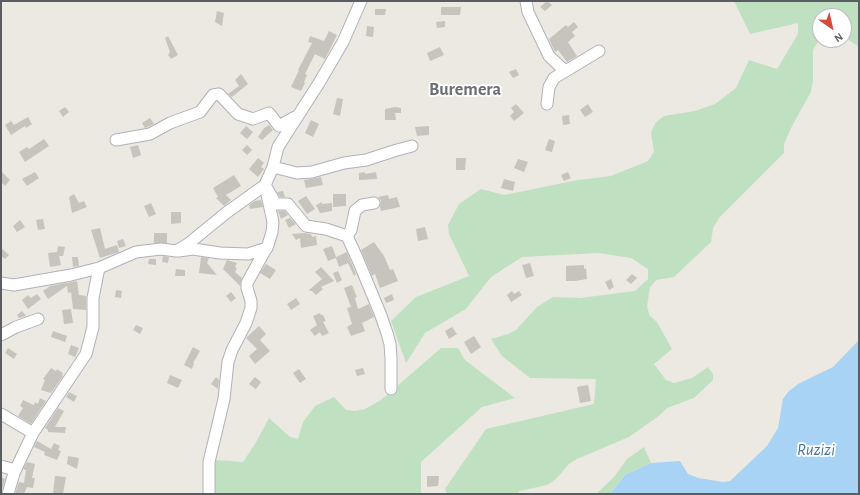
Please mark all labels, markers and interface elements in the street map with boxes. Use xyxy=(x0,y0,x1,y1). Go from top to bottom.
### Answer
north arrow xyxy=(812,8,852,48)
text: N xyxy=(832,31,845,44)
district label: Buremera xyxy=(429,79,501,101)
water label: Ruzizi xyxy=(797,440,835,460)

